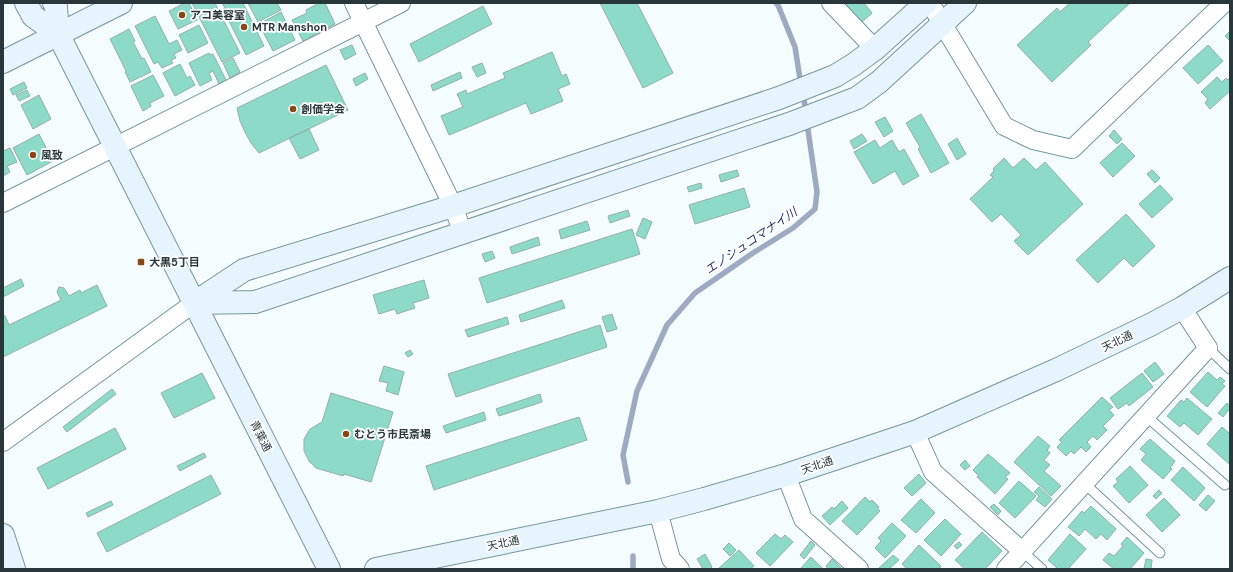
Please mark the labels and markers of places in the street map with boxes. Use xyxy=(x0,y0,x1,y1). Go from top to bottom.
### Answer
place label: アコ美容室 xyxy=(190,8,245,22)
marker: アコ美容室 xyxy=(177,10,187,20)
place label: MTR Manshon xyxy=(252,20,327,34)
marker: MTR Manshon xyxy=(239,22,249,32)
place label: 創価学会 xyxy=(301,102,345,116)
marker: 創価学会 xyxy=(288,104,298,114)
place label: 風致 xyxy=(41,148,63,162)
marker: 風致 xyxy=(28,150,38,160)
place label: 大黒5丁目 xyxy=(149,255,200,269)
marker: 大黒5丁目 xyxy=(136,257,146,267)
place label: むとう市民斎場 xyxy=(354,427,431,441)
marker: むとう市民斎場 xyxy=(341,429,351,439)

